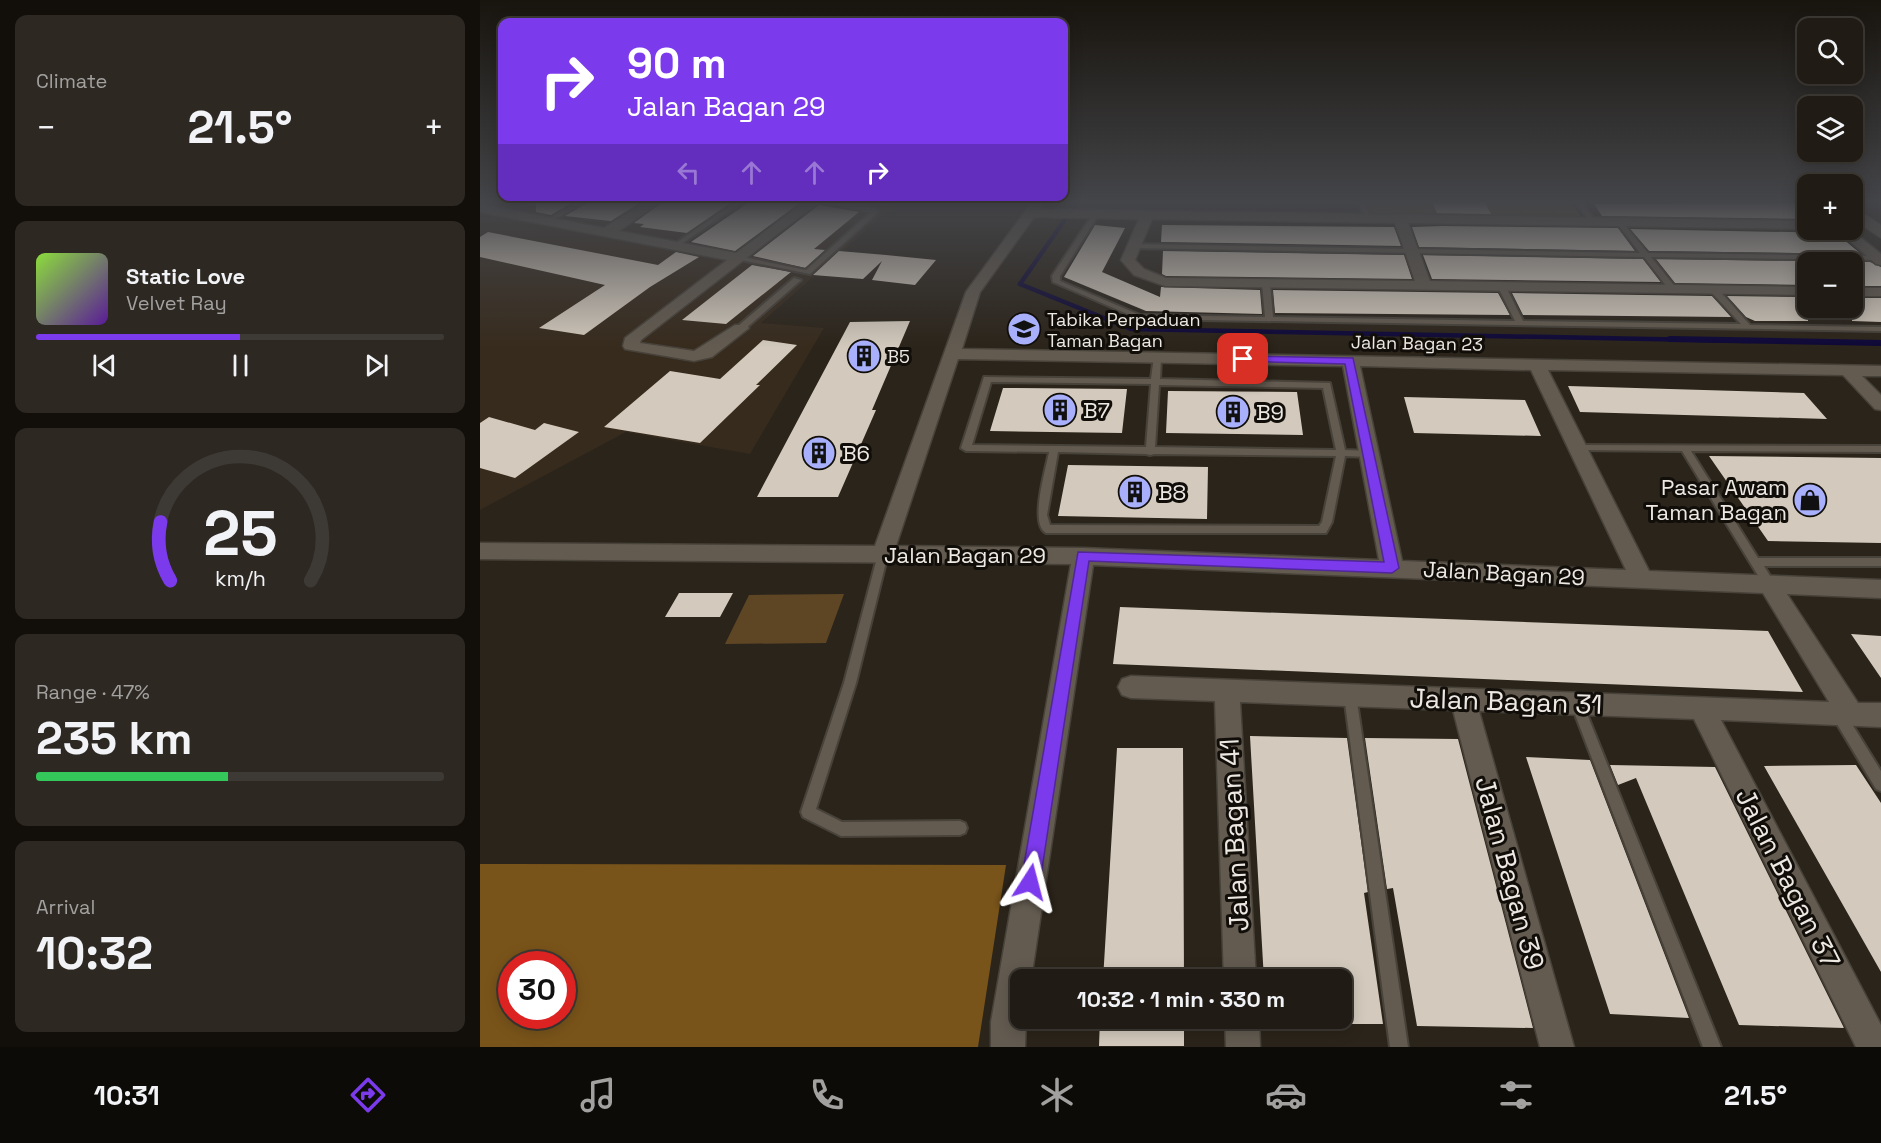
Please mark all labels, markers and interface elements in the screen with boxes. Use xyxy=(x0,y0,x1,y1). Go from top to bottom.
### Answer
map controls xyxy=(1797,18,1863,318)
button: search xyxy=(1797,18,1863,84)
text: 90 m xyxy=(627,37,727,90)
icon: right xyxy=(528,42,606,120)
text: Climate xyxy=(36,68,107,94)
text: Jalan Bagan 29 xyxy=(627,89,826,124)
button: layers xyxy=(1797,96,1863,162)
text: 21.5° xyxy=(187,99,293,156)
text: − xyxy=(36,107,56,149)
text: + xyxy=(424,107,444,149)
icon: left xyxy=(672,156,705,189)
icon: ahead xyxy=(735,156,768,189)
icon: ahead xyxy=(798,156,831,189)
icon: right xyxy=(861,156,894,189)
button: + xyxy=(1797,174,1863,240)
button: − xyxy=(1797,252,1863,318)
text: Static Love xyxy=(126,262,245,290)
text: Velvet Ray xyxy=(126,290,227,316)
place label: Tabika Perpaduan Taman Bagan xyxy=(1047,308,1200,352)
school or university icon: Tabika Perpaduan Taman Bagan xyxy=(1006,311,1042,347)
street label: Jalan Bagan 23 xyxy=(1351,330,1483,356)
pin xyxy=(1217,333,1268,384)
building icon: B5 xyxy=(846,338,882,374)
icon: arrive xyxy=(1226,342,1259,375)
place label: B5 xyxy=(887,345,910,368)
icon: previous xyxy=(88,349,121,382)
icon: pause xyxy=(224,349,257,382)
icon: next xyxy=(360,349,393,382)
building icon: B7 xyxy=(1042,392,1078,428)
building icon: B9 xyxy=(1215,394,1251,430)
place label: B7 xyxy=(1083,396,1110,424)
place label: B9 xyxy=(1256,398,1284,426)
building icon: B6 xyxy=(801,435,837,471)
place label: B6 xyxy=(842,439,870,467)
place label: Pasar Awam Taman Bagan xyxy=(1645,473,1787,526)
building icon: B8 xyxy=(1117,474,1153,510)
place label: B8 xyxy=(1158,478,1186,506)
shop icon: Pasar Awam Taman Bagan xyxy=(1792,482,1828,518)
text: 25 xyxy=(203,494,277,573)
street label: Jalan Bagan 29 xyxy=(884,541,1046,569)
street label: Jalan Bagan 29 xyxy=(1422,555,1586,591)
text: km/h xyxy=(214,565,266,592)
text: Range · 47% xyxy=(36,679,150,705)
street label: Jalan Bagan 31 xyxy=(1409,680,1603,722)
text: 235 km xyxy=(36,710,192,767)
street label: Jalan Bagan 41 xyxy=(1211,738,1257,932)
street label: Jalan Bagan 39 xyxy=(1467,773,1553,973)
street label: Jalan Bagan 37 xyxy=(1728,782,1848,974)
position arrow xyxy=(998,850,1062,914)
text: Arrival xyxy=(36,894,95,920)
text: 10:32 xyxy=(36,925,153,982)
speed limit sign: 30 xyxy=(498,951,576,1029)
text: 10:32 · 1 min · 330 m xyxy=(1077,985,1285,1013)
icon: directions xyxy=(347,1074,389,1116)
icon: music xyxy=(577,1074,619,1116)
icon: phone xyxy=(806,1074,848,1116)
icon: climate xyxy=(1036,1074,1078,1116)
icon: car xyxy=(1265,1074,1307,1116)
icon: filters xyxy=(1495,1074,1537,1116)
text: 10:31 xyxy=(94,1078,160,1113)
text: 21.5° xyxy=(1724,1078,1787,1113)

